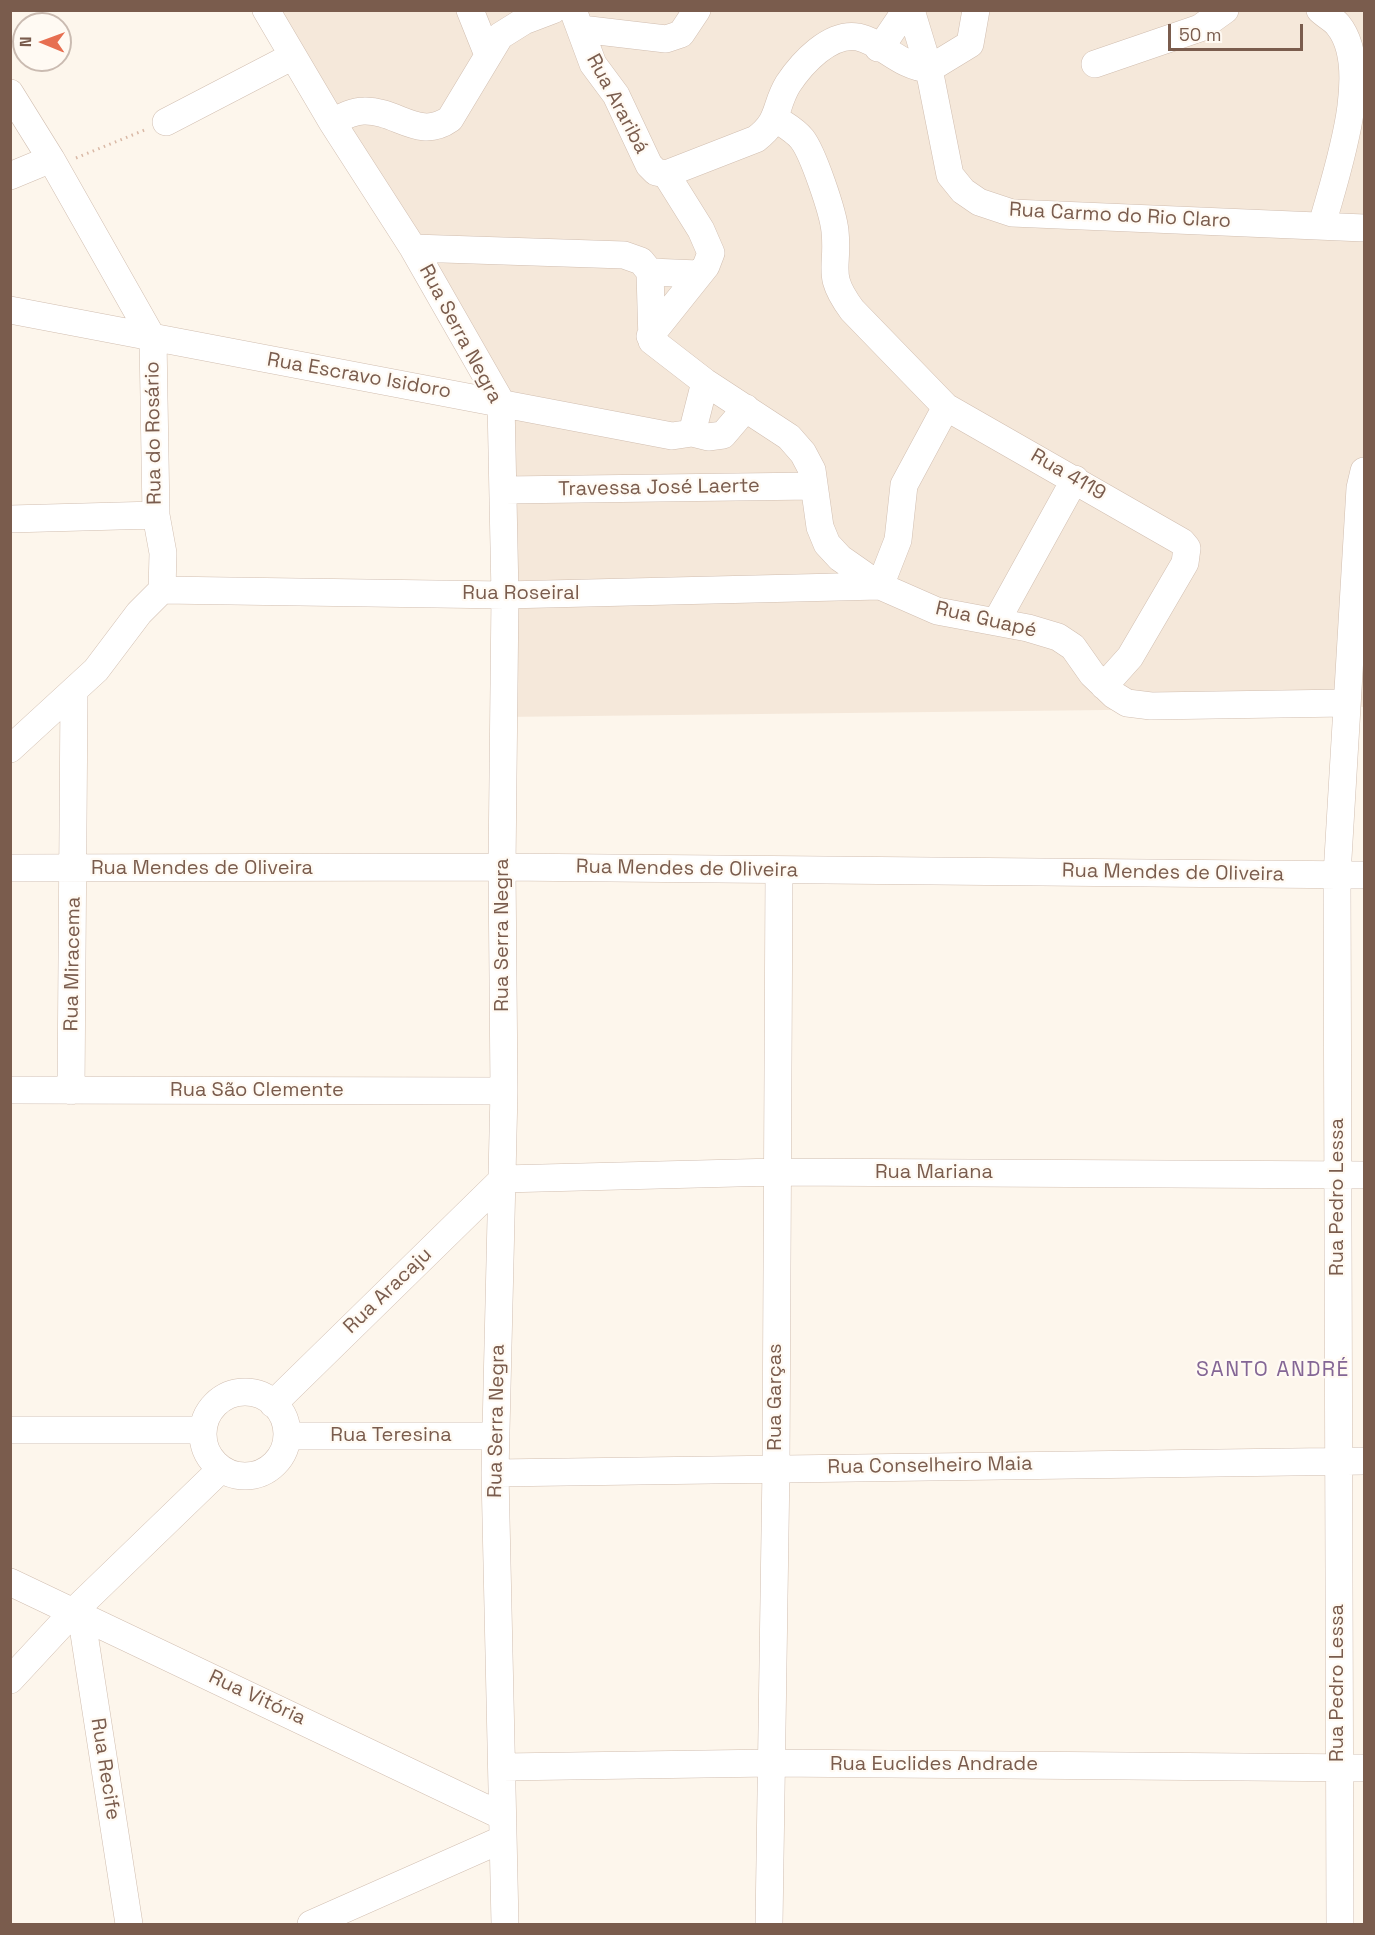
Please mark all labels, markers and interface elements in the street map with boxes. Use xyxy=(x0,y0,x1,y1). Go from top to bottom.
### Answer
north arrow xyxy=(12,12,72,72)
scale bar xyxy=(1171,12,1306,50)
text: 50 m xyxy=(1179,23,1221,46)
text: N xyxy=(15,36,36,47)
street label: Rua Araribá xyxy=(581,50,653,158)
street label: Rua Carmo do Rio Claro xyxy=(1008,198,1232,234)
street label: Rua Serra Negra xyxy=(413,261,507,407)
street label: Rua Escravo Isidoro xyxy=(265,348,453,404)
street label: Rua do Rosário xyxy=(141,361,167,505)
street label: Rua 4119 xyxy=(1026,444,1110,506)
street label: Travessa José Laerte xyxy=(558,474,760,502)
street label: Rua Roseiral xyxy=(462,582,580,606)
street label: Rua Guapé xyxy=(933,597,1039,643)
street label: Rua Mendes de Oliveira xyxy=(576,855,798,883)
street label: Rua Mendes de Oliveira xyxy=(91,857,313,881)
street label: Rua Serra Negra xyxy=(491,858,515,1012)
street label: Rua Mendes de Oliveira xyxy=(1062,859,1284,887)
street label: Rua Miracema xyxy=(60,896,86,1032)
street label: Rua São Clemente xyxy=(170,1079,344,1103)
street label: Rua Pedro Lessa xyxy=(1326,1118,1350,1276)
street label: Rua Mariana xyxy=(875,1161,993,1185)
street label: Rua Aracaju xyxy=(339,1243,437,1339)
street label: Rua Garças xyxy=(764,1343,788,1451)
street label: Rua Serra Negra xyxy=(484,1344,510,1498)
district label: SANTO ANDRÉ xyxy=(1196,1357,1350,1383)
street label: Rua Teresina xyxy=(330,1424,452,1448)
street label: Rua Conselheiro Maia xyxy=(827,1452,1033,1480)
street label: Rua Pedro Lessa xyxy=(1326,1604,1350,1762)
street label: Rua Vitória xyxy=(205,1665,309,1731)
street label: Rua Recife xyxy=(85,1716,125,1822)
street label: Rua Euclides Andrade xyxy=(830,1753,1038,1777)

